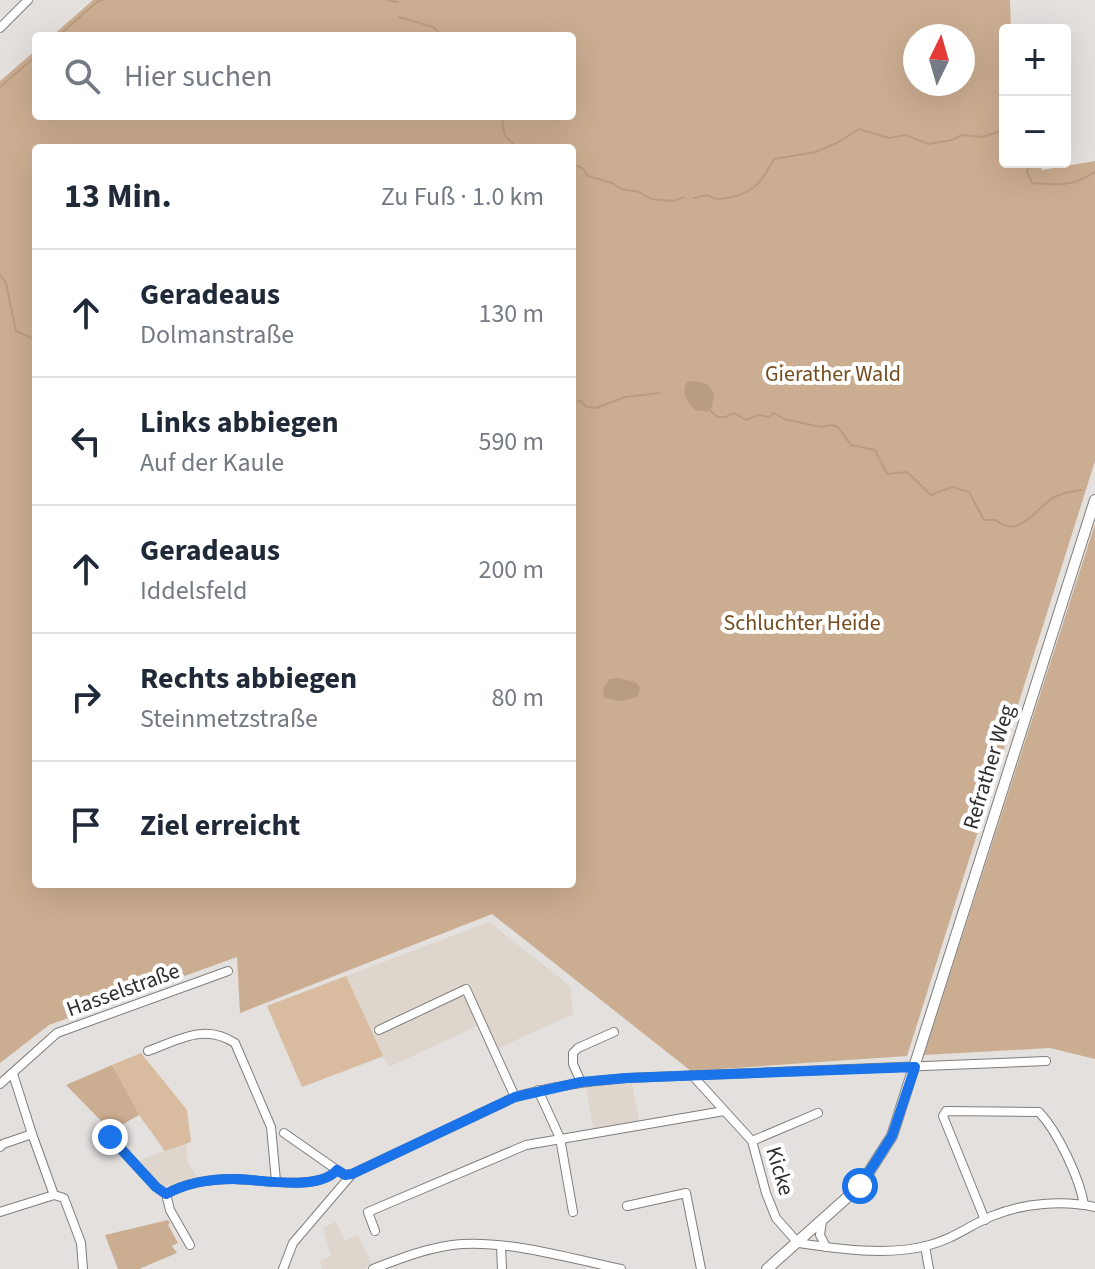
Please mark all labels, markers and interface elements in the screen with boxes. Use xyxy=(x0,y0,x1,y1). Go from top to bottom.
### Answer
north arrow xyxy=(903,24,975,96)
map controls xyxy=(999,24,1071,168)
button: + xyxy=(999,24,1071,96)
search box xyxy=(32,32,576,120)
icon: search xyxy=(60,54,104,98)
text: Hier suchen xyxy=(124,55,272,98)
button: − xyxy=(999,96,1071,168)
text: 13 Min. xyxy=(64,172,172,221)
text: Zu Fuß · 1.0 km xyxy=(381,178,544,215)
text: Geradeaus xyxy=(140,273,280,316)
icon: ahead xyxy=(64,291,108,335)
text: 130 m xyxy=(478,295,544,332)
text: Dolmanstraße xyxy=(140,316,294,353)
park label: Gierather Wald xyxy=(765,358,901,390)
text: Links abbiegen xyxy=(140,401,339,444)
icon: left xyxy=(64,419,108,463)
text: 590 m xyxy=(478,423,544,460)
text: Auf der Kaule xyxy=(140,444,284,481)
text: Geradeaus xyxy=(140,529,280,572)
icon: ahead xyxy=(64,547,108,591)
text: 200 m xyxy=(478,551,544,588)
text: Iddelsfeld xyxy=(140,572,247,609)
park label: Schluchter Heide xyxy=(723,607,881,639)
text: Rechts abbiegen xyxy=(140,657,357,700)
icon: right xyxy=(64,675,108,719)
text: 80 m xyxy=(491,679,544,716)
text: Steinmetzstraße xyxy=(140,700,318,737)
street label: Refrather Weg xyxy=(955,701,1023,833)
icon: arrive xyxy=(64,803,108,847)
text: Ziel erreicht xyxy=(140,804,300,847)
street label: Hasselstraße xyxy=(62,955,184,1025)
route end xyxy=(92,1119,128,1155)
street label: Kicke xyxy=(757,1143,803,1199)
route start xyxy=(842,1168,878,1204)

